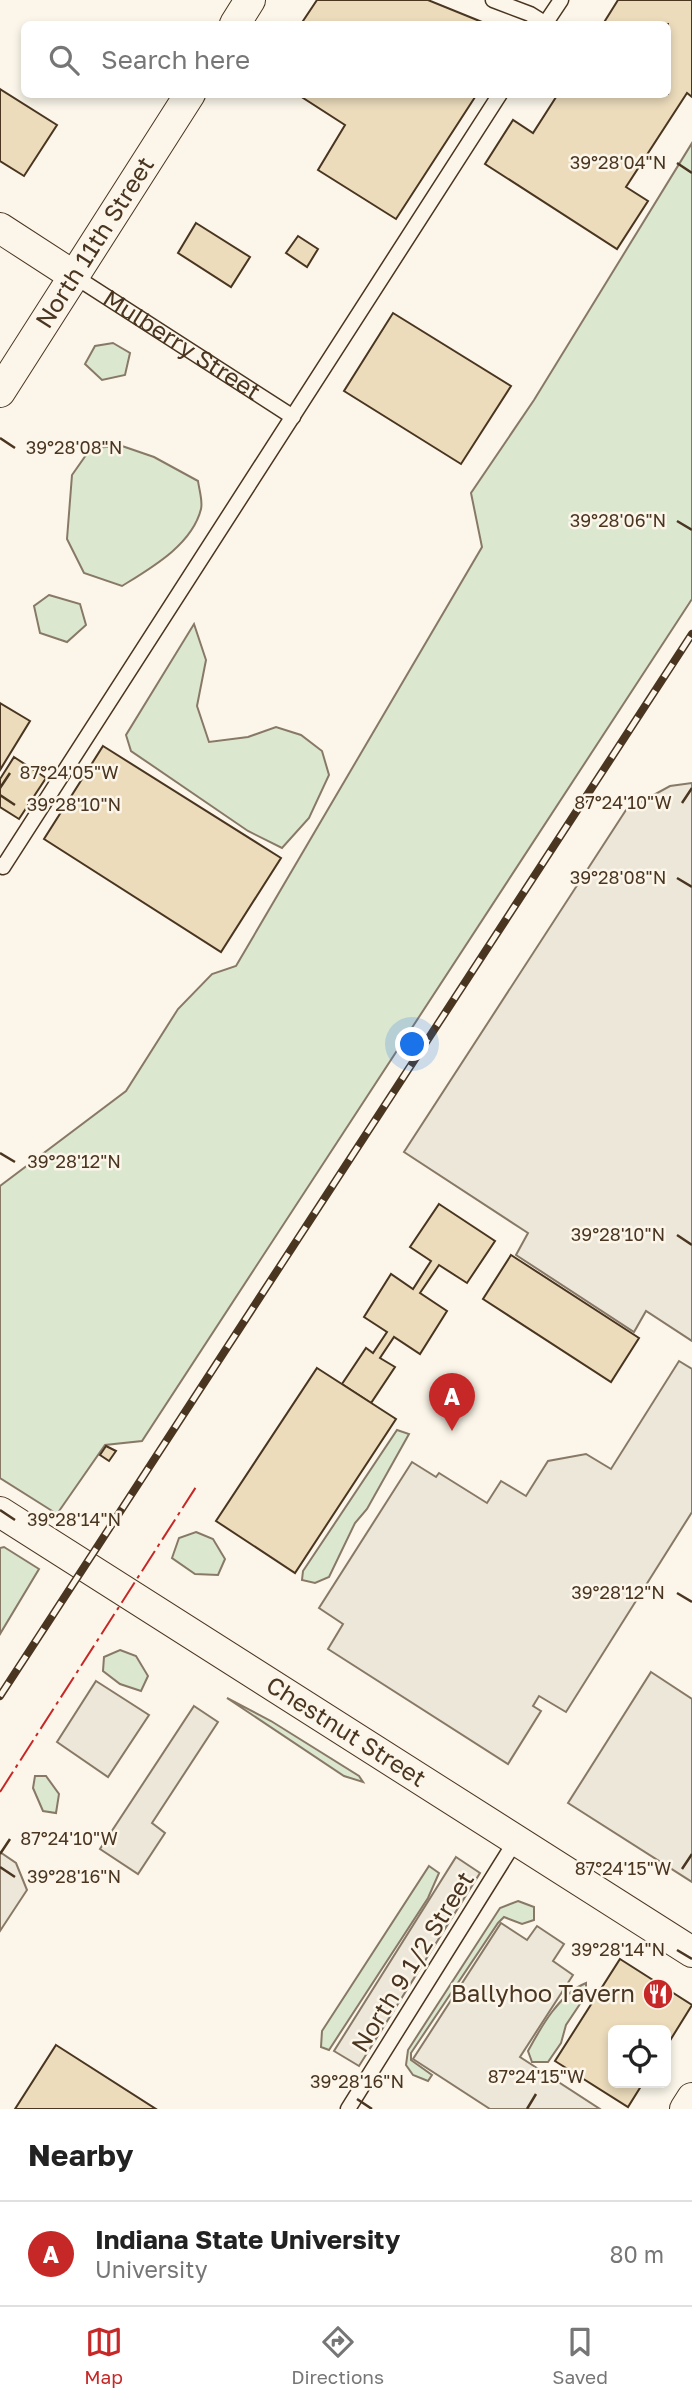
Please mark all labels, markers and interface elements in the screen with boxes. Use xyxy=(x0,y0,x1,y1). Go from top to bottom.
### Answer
search box xyxy=(21,21,671,98)
icon: search xyxy=(45,41,83,79)
text: Search here xyxy=(101,44,250,75)
street label: North 11th Street xyxy=(29,151,159,333)
text: 39°28'04"N xyxy=(570,151,666,173)
street label: Mulberry Street xyxy=(98,283,267,405)
text: 39°28'08"N xyxy=(26,436,122,458)
text: 39°28'06"N xyxy=(570,509,666,531)
text: 87°24'05"W xyxy=(19,761,119,783)
text: 87°24'10"W xyxy=(574,791,672,813)
text: 39°28'10"N xyxy=(27,793,121,815)
text: 39°28'08"N xyxy=(570,866,666,888)
your location xyxy=(395,1027,429,1061)
text: 39°28'12"N xyxy=(27,1150,121,1172)
text: 39°28'10"N xyxy=(571,1223,665,1245)
pin: A xyxy=(429,1373,475,1431)
text: 39°28'14"N xyxy=(27,1508,121,1530)
text: 39°28'12"N xyxy=(571,1581,665,1603)
street label: Chestnut Street xyxy=(262,1669,432,1792)
text: 87°24'10"W xyxy=(20,1827,118,1849)
text: 87°24'15"W xyxy=(575,1857,671,1879)
text: 39°28'16"N xyxy=(27,1865,121,1887)
street label: North 9 1/2 Street xyxy=(344,1866,479,2057)
text: 39°28'14"N xyxy=(571,1938,665,1960)
restaurant icon: Ballyhoo Tavern xyxy=(641,1977,675,2011)
place label: Ballyhoo Tavern xyxy=(451,1978,635,2007)
map controls xyxy=(608,2025,671,2088)
button: locate xyxy=(608,2025,671,2088)
text: 87°24'15"W xyxy=(488,2065,584,2087)
text: 39°28'16"N xyxy=(310,2070,404,2092)
text: Nearby xyxy=(28,2137,133,2173)
text: Indiana State University xyxy=(95,2224,400,2255)
text: A xyxy=(43,2240,59,2268)
text: 80 m xyxy=(610,2240,664,2268)
text: University xyxy=(95,2255,208,2283)
tab: Map xyxy=(84,2323,123,2388)
tab: Directions xyxy=(291,2323,384,2388)
tab: Saved xyxy=(552,2323,608,2388)

